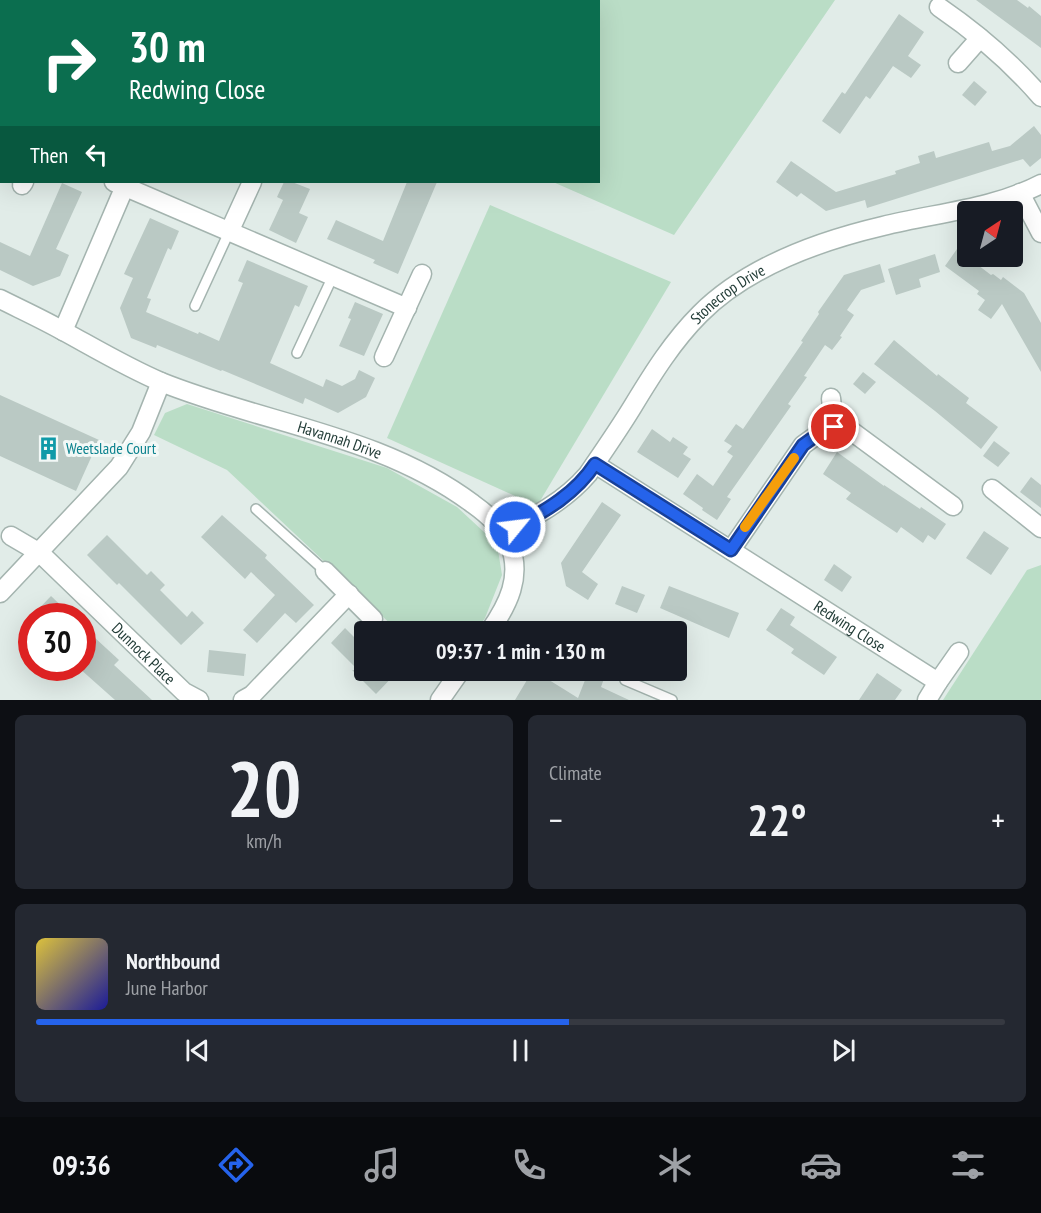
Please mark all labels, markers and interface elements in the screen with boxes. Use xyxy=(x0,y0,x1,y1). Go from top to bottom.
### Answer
text: 30 m xyxy=(129,19,206,74)
icon: right xyxy=(30,24,108,102)
text: Redwing Close xyxy=(129,72,265,106)
icon: left xyxy=(80,138,113,171)
text: Then xyxy=(30,141,68,169)
north arrow xyxy=(957,201,1023,267)
map controls xyxy=(957,201,1023,267)
street label: Stonecrop Drive xyxy=(686,260,768,328)
pin xyxy=(808,401,859,452)
icon: arrive xyxy=(817,410,850,443)
street label: Havannah Drive xyxy=(295,416,385,463)
building icon: Weetslade Court xyxy=(35,435,61,461)
place label: Weetslade Court xyxy=(66,438,157,458)
position arrow xyxy=(483,495,547,559)
street label: Redwing Close xyxy=(810,596,889,656)
speed limit sign: 30 xyxy=(18,603,96,681)
street label: Dunnock Place xyxy=(108,618,180,688)
text: 09:37 · 1 min · 130 m xyxy=(436,637,605,665)
text: 20 xyxy=(227,738,301,839)
text: Climate xyxy=(549,760,602,786)
text: 22° xyxy=(747,790,807,848)
text: − xyxy=(549,798,563,841)
text: + xyxy=(991,798,1005,841)
text: km/h xyxy=(246,828,282,854)
text: Northbound xyxy=(126,947,220,975)
text: June Harbor xyxy=(126,975,208,1001)
icon: previous xyxy=(181,1034,214,1067)
icon: pause xyxy=(504,1034,537,1067)
icon: next xyxy=(827,1034,860,1067)
icon: directions xyxy=(215,1144,257,1186)
icon: music xyxy=(361,1144,403,1186)
icon: phone xyxy=(508,1144,550,1186)
icon: climate xyxy=(654,1144,696,1186)
icon: car xyxy=(800,1144,842,1186)
icon: filters xyxy=(947,1144,989,1186)
text: 09:36 xyxy=(52,1148,111,1182)

